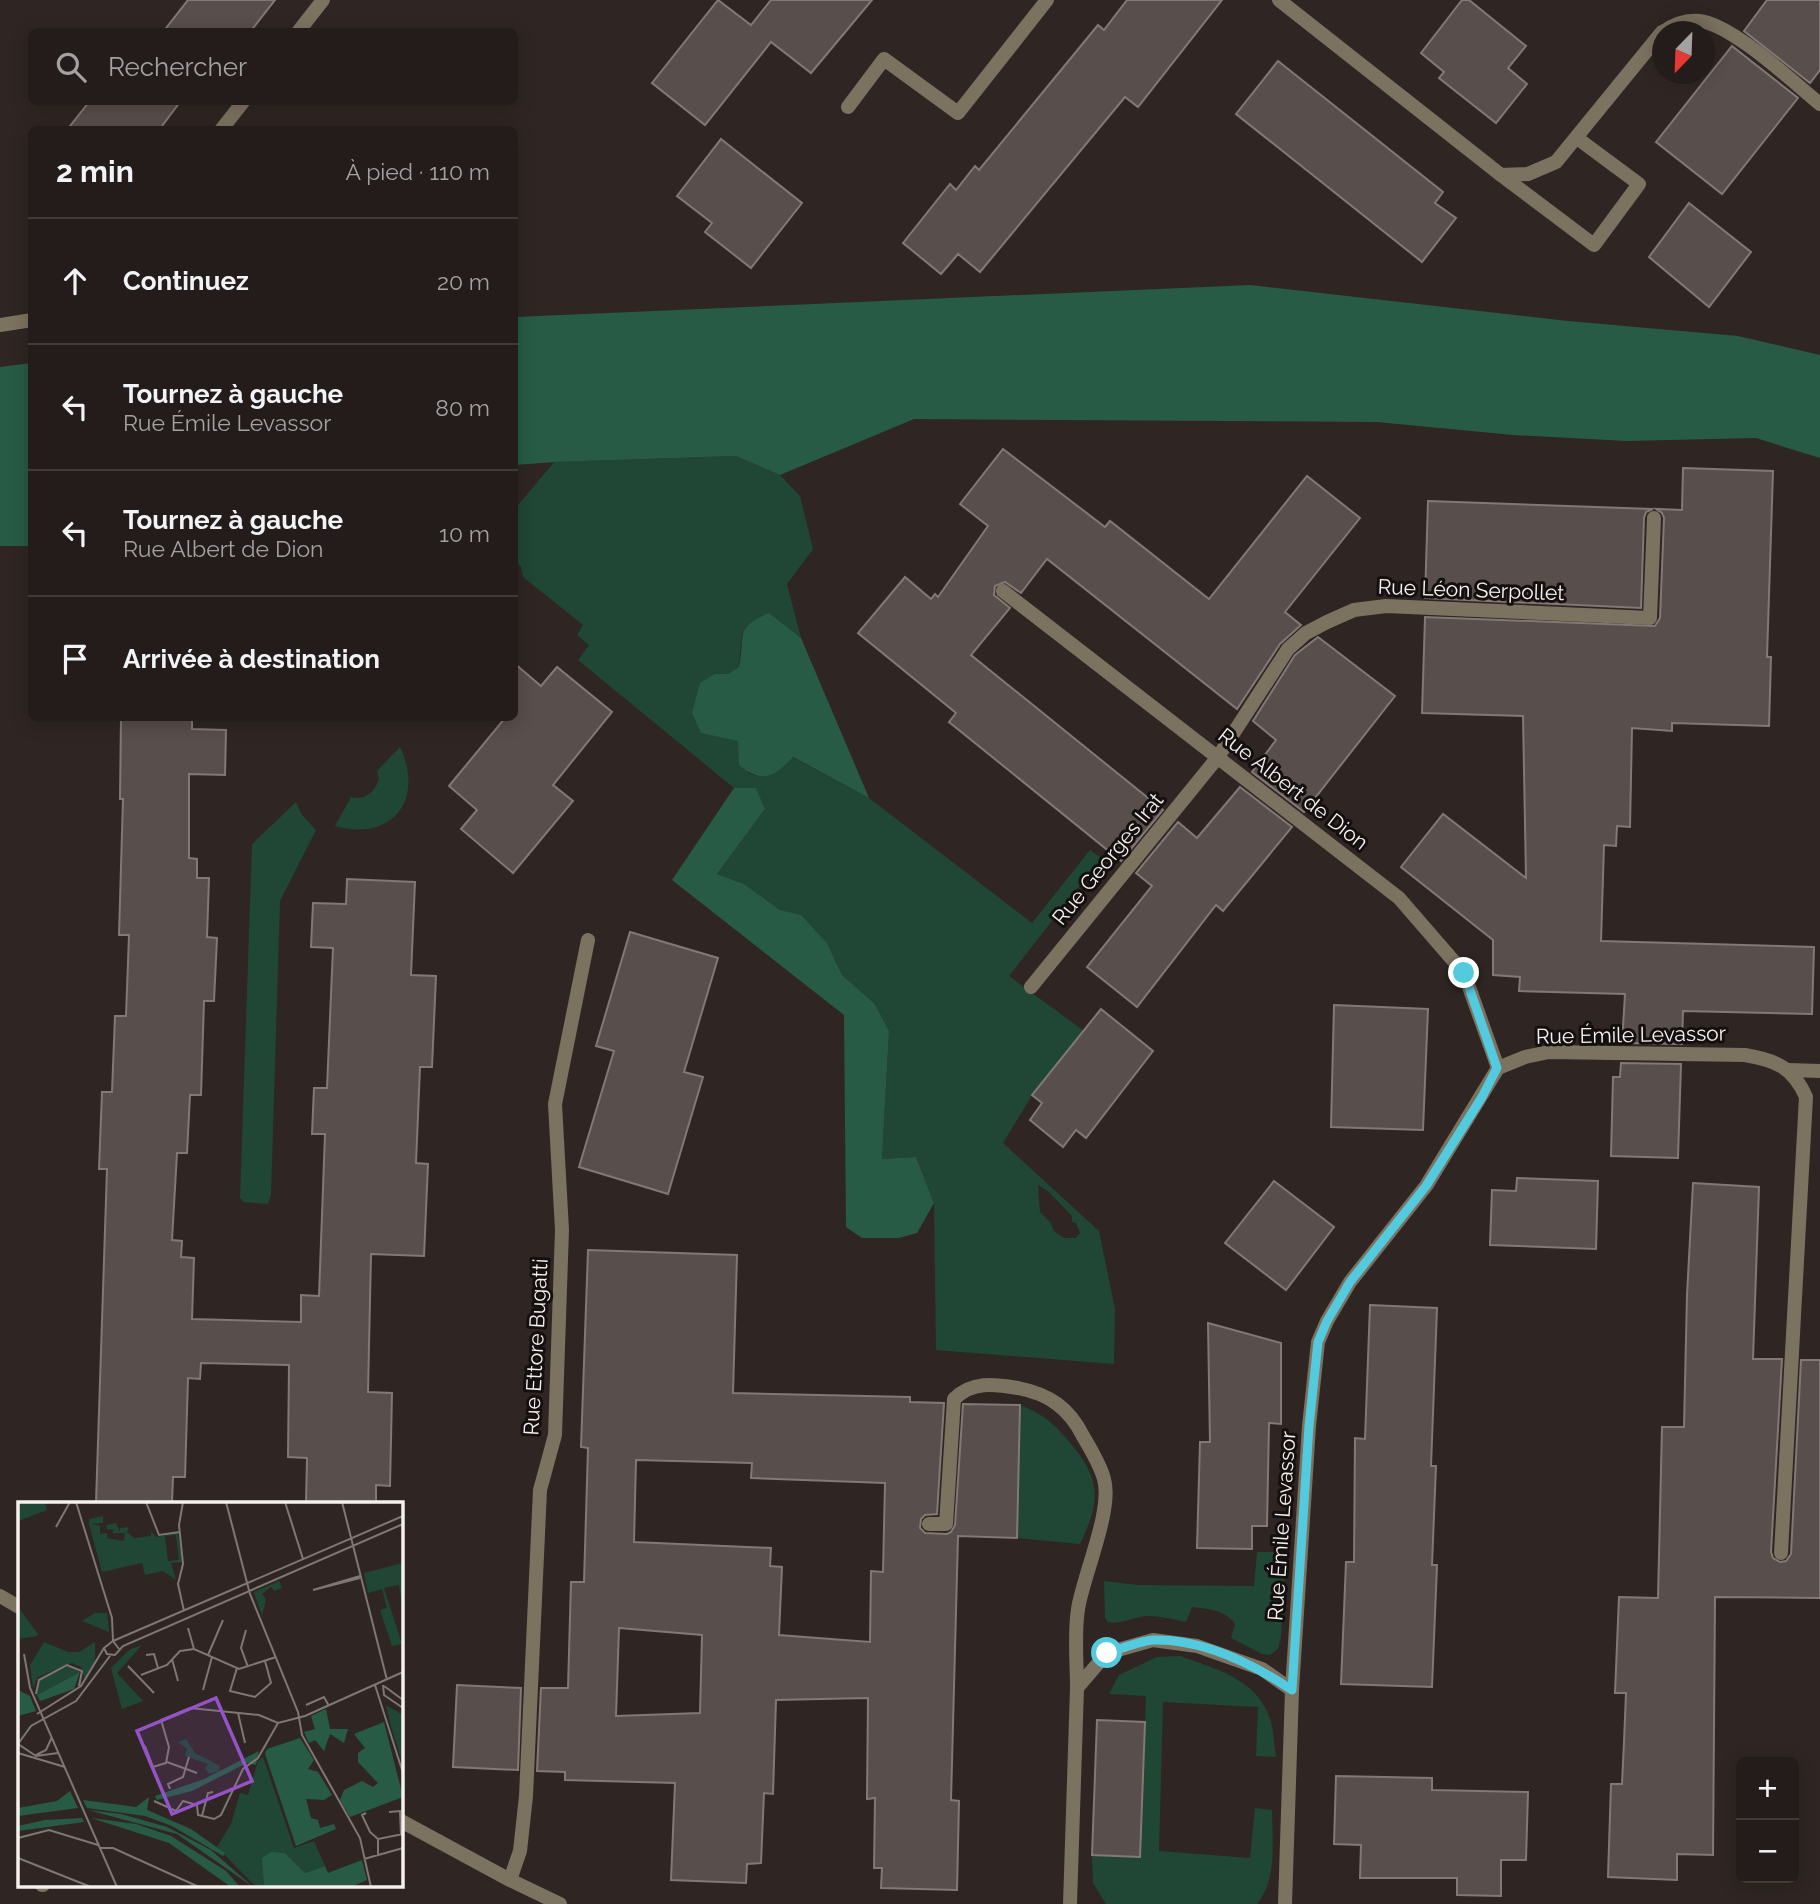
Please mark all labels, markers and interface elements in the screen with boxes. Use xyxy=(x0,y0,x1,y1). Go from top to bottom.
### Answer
north arrow xyxy=(1652,21,1715,84)
search box xyxy=(28,28,518,105)
icon: search xyxy=(52,48,90,86)
text: Rechercher xyxy=(108,52,247,82)
text: 2 min xyxy=(56,154,134,189)
text: À pied · 110 m xyxy=(345,158,490,185)
icon: ahead xyxy=(56,262,94,300)
text: Continuez xyxy=(123,266,249,296)
text: 20 m xyxy=(437,268,490,295)
text: Tournez à gauche xyxy=(123,379,343,409)
icon: left xyxy=(56,388,94,426)
text: 80 m xyxy=(435,394,490,421)
text: Rue Émile Levassor xyxy=(123,409,331,436)
text: Tournez à gauche xyxy=(123,505,343,535)
icon: left xyxy=(56,514,94,552)
text: 10 m xyxy=(439,520,490,547)
text: Rue Albert de Dion xyxy=(123,535,324,562)
street label: Rue Léon Serpollet xyxy=(1377,574,1565,605)
icon: arrive xyxy=(56,640,94,678)
text: Arrivée à destination xyxy=(123,644,380,674)
street label: Rue Albert de Dion xyxy=(1213,722,1373,855)
street label: Rue Georges Irat xyxy=(1047,788,1168,930)
route end xyxy=(1448,957,1479,988)
street label: Rue Émile Levassor xyxy=(1536,1020,1727,1049)
street label: Rue Ettore Bugatti xyxy=(518,1258,553,1436)
street label: Rue Émile Levassor xyxy=(1262,1430,1301,1622)
inset map xyxy=(18,1502,402,1886)
route start xyxy=(1091,1637,1122,1668)
map controls xyxy=(1736,1757,1799,1883)
button: + xyxy=(1736,1757,1799,1820)
button: − xyxy=(1736,1820,1799,1883)

